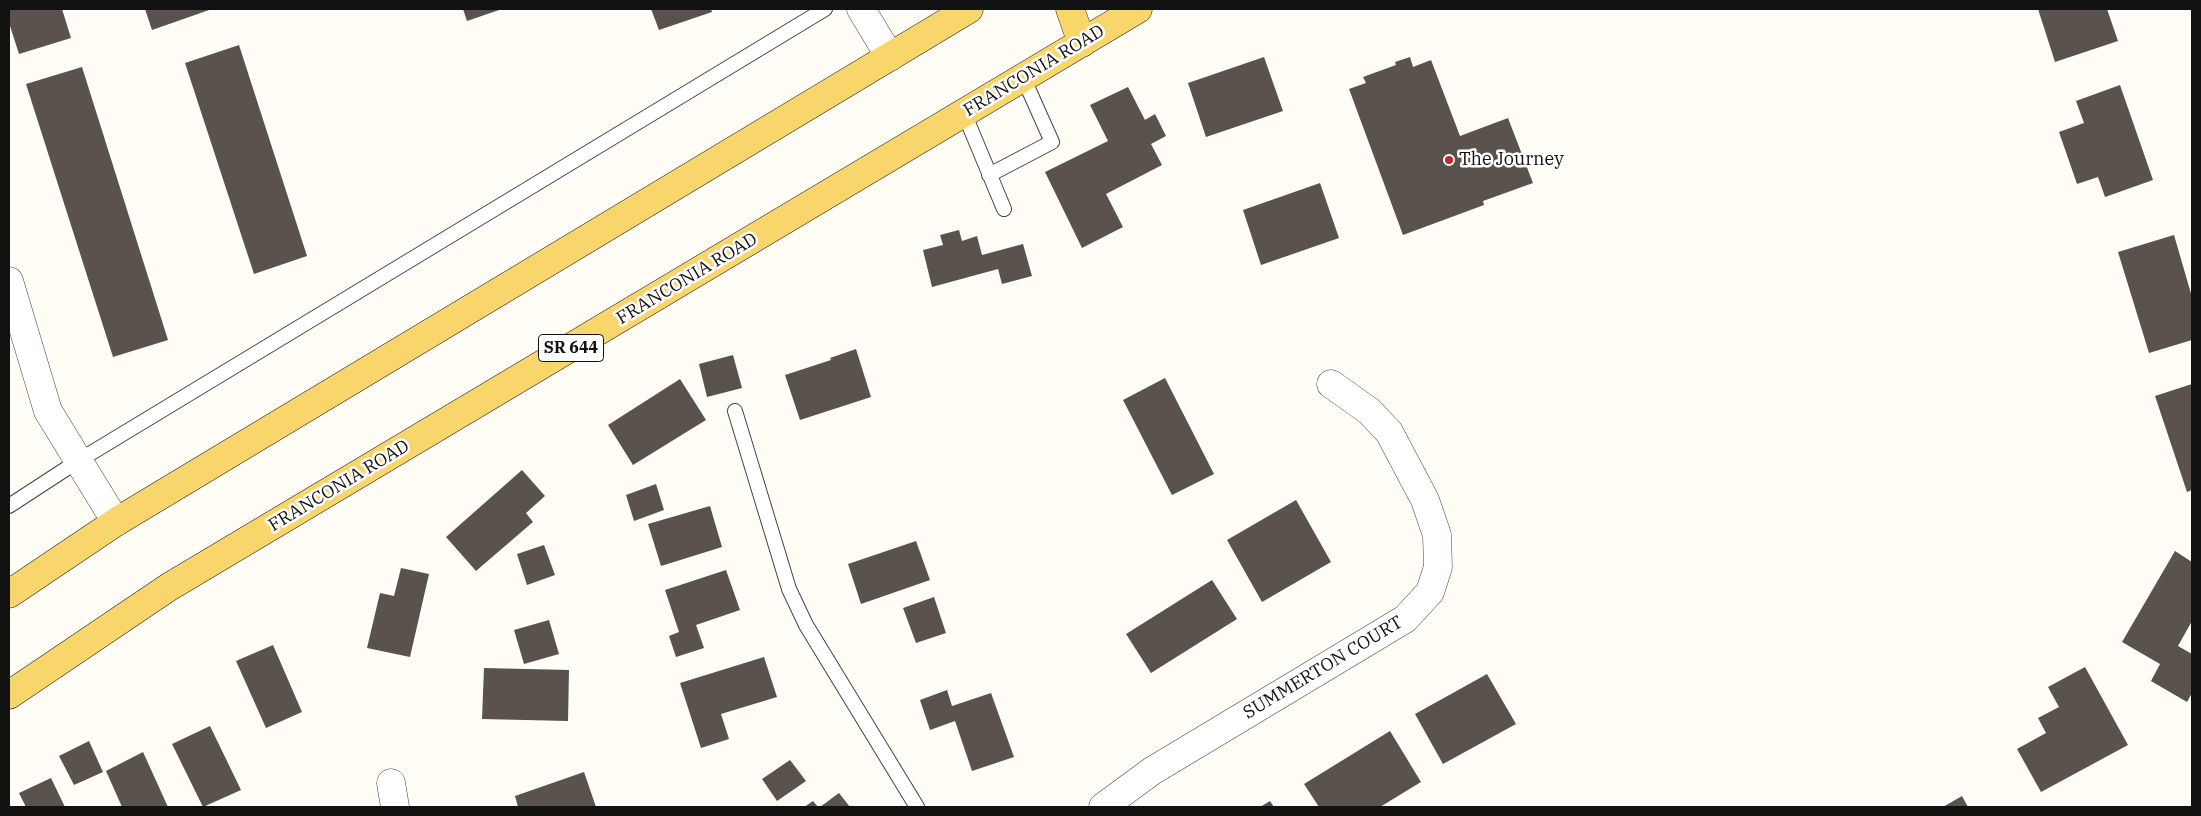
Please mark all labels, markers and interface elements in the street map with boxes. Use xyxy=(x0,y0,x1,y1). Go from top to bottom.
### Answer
street label: FRANCONIA ROAD xyxy=(960,20,1108,122)
place label: The Journey xyxy=(1459,149,1564,171)
marker: The Journey xyxy=(1443,154,1455,166)
street label: FRANCONIA ROAD xyxy=(613,228,761,330)
road number: SR 644 xyxy=(538,334,604,362)
street label: FRANCONIA ROAD xyxy=(265,435,413,537)
street label: SUMMERTON COURT xyxy=(1239,612,1407,724)

